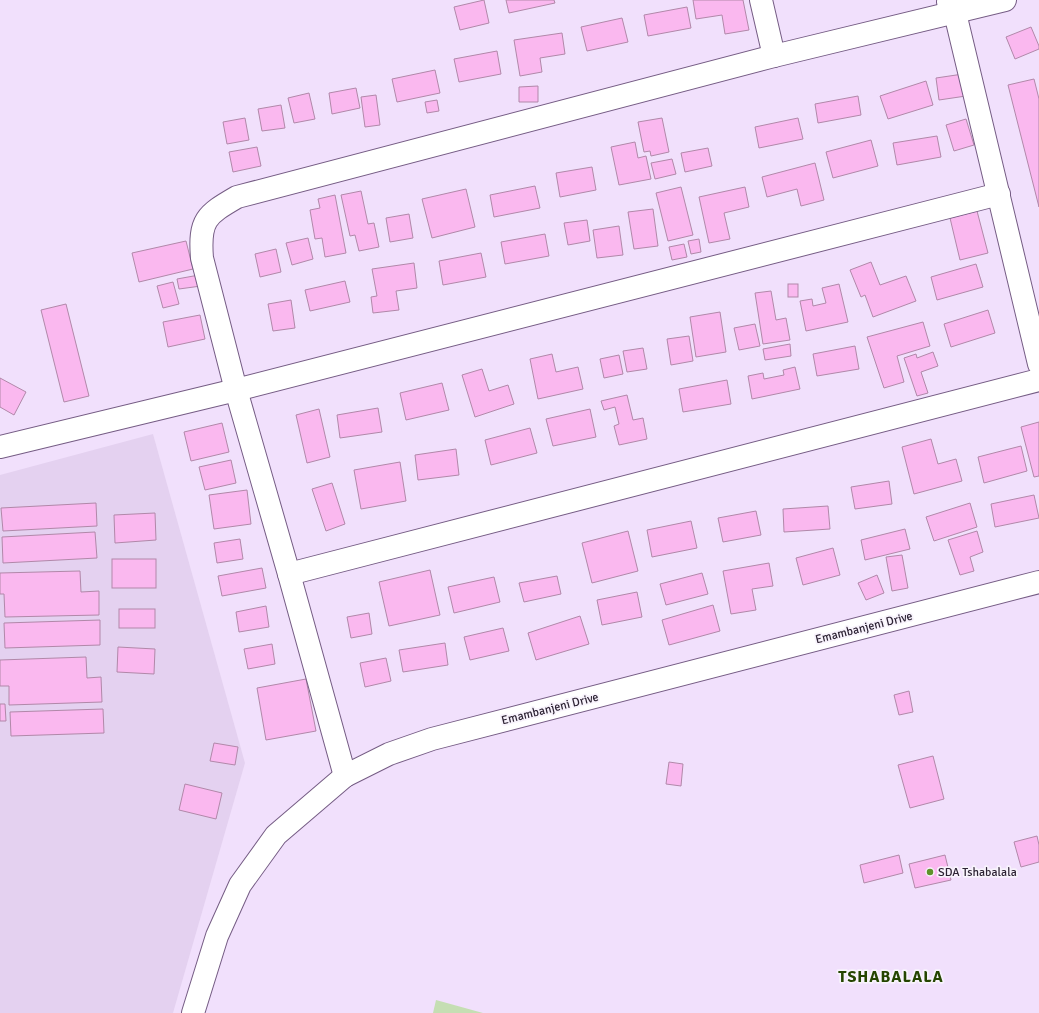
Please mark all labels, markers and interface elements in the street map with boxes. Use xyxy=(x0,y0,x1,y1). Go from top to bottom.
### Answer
street label: Emambanjeni Drive xyxy=(814,609,914,647)
street label: Emambanjeni Drive xyxy=(500,690,600,728)
place label: SDA Tshabalala xyxy=(938,865,1017,880)
marker: SDA Tshabalala xyxy=(925,867,935,877)
district label: TSHABALALA xyxy=(838,967,944,987)

